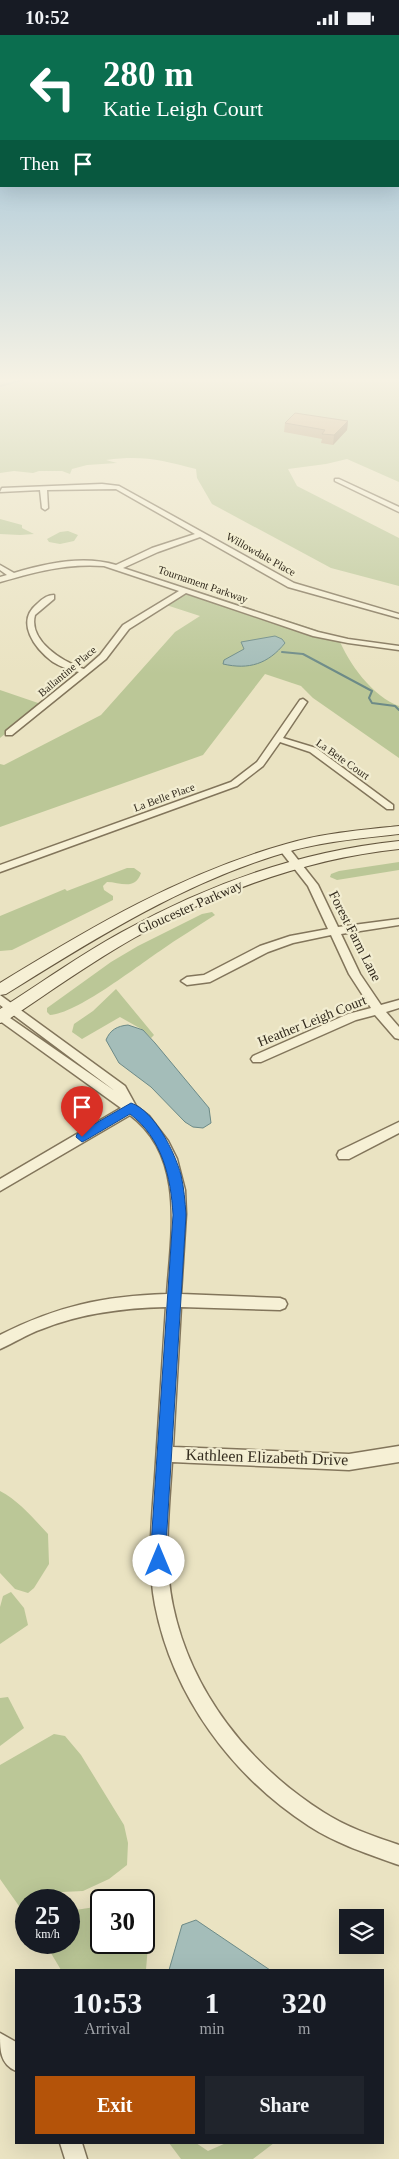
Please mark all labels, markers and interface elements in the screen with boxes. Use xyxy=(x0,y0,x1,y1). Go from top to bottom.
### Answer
text: 10:52 xyxy=(25,7,69,28)
icon: left xyxy=(20,55,85,120)
text: 280 m xyxy=(103,55,193,94)
text: Katie Leigh Court xyxy=(103,96,263,121)
icon: arrive xyxy=(69,150,97,178)
text: Then xyxy=(20,153,59,174)
street label: Willowdale Place xyxy=(224,530,298,578)
street label: Tournament Parkway xyxy=(156,563,250,605)
street label: Ballantine Place xyxy=(36,643,98,699)
street label: La Bete Court xyxy=(314,736,372,782)
street label: La Belle Place xyxy=(132,780,196,814)
street label: Gloucester Parkway xyxy=(135,877,245,937)
street label: Forest Farm Lane xyxy=(326,888,384,984)
street label: Heather Leigh Court xyxy=(255,992,369,1050)
pin xyxy=(61,1086,103,1137)
icon: arrive xyxy=(68,1093,96,1121)
street label: Kathleen Elizabeth Drive xyxy=(185,1446,349,1468)
position arrow xyxy=(132,1534,184,1586)
speed limit sign: 30 xyxy=(90,1889,155,1954)
text: 25 xyxy=(35,1902,60,1929)
map controls xyxy=(339,1909,384,1954)
button: layers xyxy=(339,1909,384,1954)
text: km/h xyxy=(35,1927,60,1941)
text: 10:53 xyxy=(72,1986,142,2019)
text: 1 xyxy=(204,1986,219,2019)
text: 320 xyxy=(282,1986,327,2019)
text: Arrival xyxy=(84,2020,130,2037)
text: min xyxy=(200,2020,224,2037)
text: m xyxy=(298,2020,310,2037)
button: Exit xyxy=(35,2076,195,2134)
button: Share xyxy=(205,2076,364,2134)

